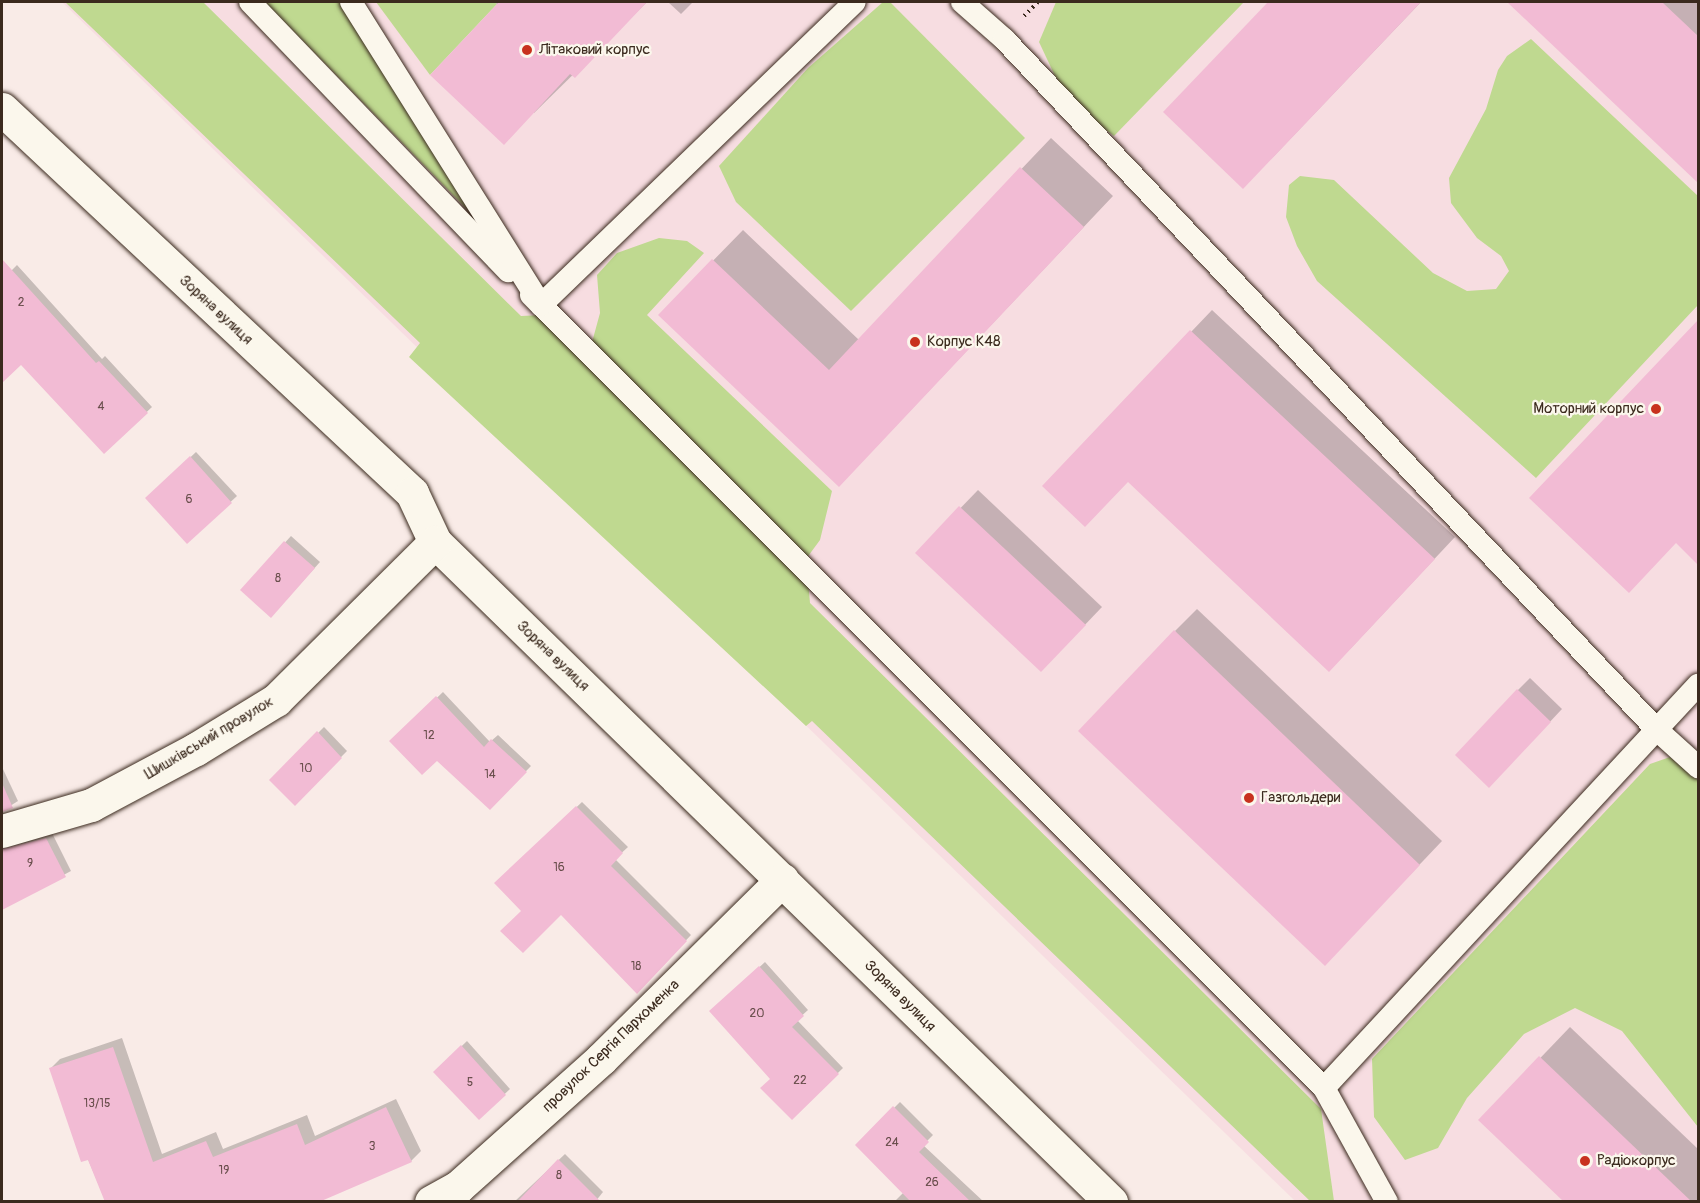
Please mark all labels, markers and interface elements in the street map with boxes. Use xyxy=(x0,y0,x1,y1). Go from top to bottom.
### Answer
place label: Літаковий корпус xyxy=(539,41,650,59)
marker: Літаковий корпус xyxy=(520,43,534,57)
street label: Зоряна вулиця xyxy=(176,271,256,349)
house number: 2 xyxy=(18,296,24,310)
place label: Корпус К48 xyxy=(927,333,1001,351)
marker: Корпус К48 xyxy=(908,335,922,349)
house number: 4 xyxy=(98,400,104,414)
place label: Моторний корпус xyxy=(1533,400,1644,418)
marker: Моторний корпус xyxy=(1649,402,1663,416)
house number: 6 xyxy=(186,493,192,507)
house number: 8 xyxy=(275,572,281,586)
street label: Зоряна вулиця xyxy=(513,617,593,695)
street label: Шишківський провулок xyxy=(141,692,277,784)
house number: 12 xyxy=(423,729,435,743)
house number: 10 xyxy=(300,762,312,776)
house number: 14 xyxy=(484,768,496,782)
place label: Газгольдери xyxy=(1261,789,1340,807)
marker: Газгольдери xyxy=(1242,791,1256,805)
house number: 9 xyxy=(27,857,33,871)
house number: 16 xyxy=(553,861,565,875)
street label: Зоряна вулиця xyxy=(861,957,939,1035)
house number: 18 xyxy=(631,960,641,974)
street label: провулок Сергія Пархоменка xyxy=(539,976,683,1116)
house number: 20 xyxy=(750,1007,764,1021)
house number: 22 xyxy=(793,1074,807,1088)
house number: 5 xyxy=(467,1076,473,1090)
house number: 13/15 xyxy=(84,1097,110,1111)
house number: 24 xyxy=(885,1136,899,1150)
house number: 3 xyxy=(369,1140,375,1154)
place label: Радіокорпус xyxy=(1597,1152,1676,1170)
marker: Радіокорпус xyxy=(1578,1154,1592,1168)
house number: 19 xyxy=(219,1164,229,1178)
house number: 8 xyxy=(556,1169,562,1183)
house number: 26 xyxy=(925,1176,939,1190)

